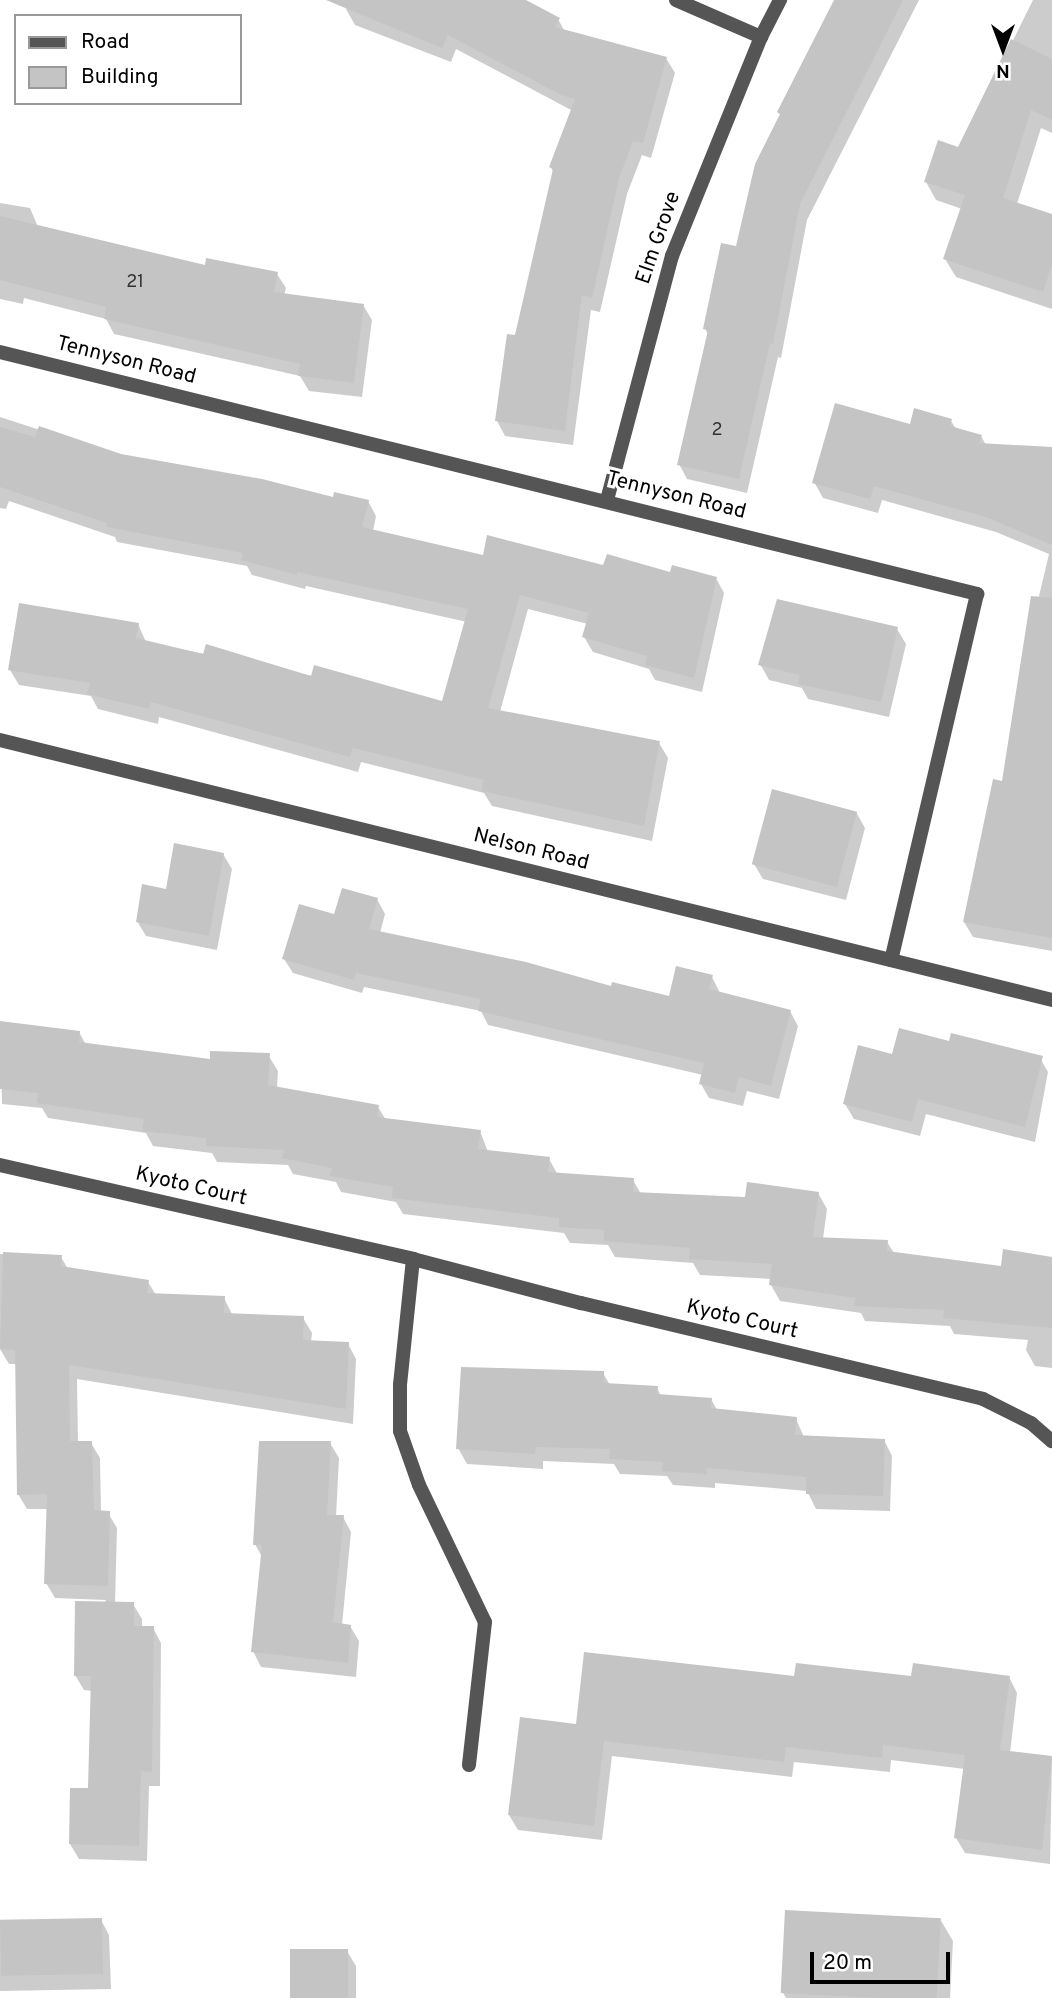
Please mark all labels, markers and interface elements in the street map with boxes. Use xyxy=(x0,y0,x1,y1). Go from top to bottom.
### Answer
legend xyxy=(14,14,242,105)
north arrow xyxy=(968,14,1038,84)
text: Road xyxy=(81,29,130,56)
text: N xyxy=(996,58,1010,82)
text: Building xyxy=(81,64,159,91)
street label: Elm Grove xyxy=(631,188,687,288)
house number: 21 xyxy=(126,272,144,294)
street label: Tennyson Road xyxy=(54,331,198,391)
house number: 2 xyxy=(711,420,723,442)
street label: Tennyson Road xyxy=(604,466,748,526)
street label: Nelson Road xyxy=(471,823,591,877)
street label: Kyoto Court xyxy=(133,1162,249,1212)
street label: Kyoto Court xyxy=(684,1295,800,1345)
scale bar xyxy=(814,1938,954,1982)
text: 20 m xyxy=(823,1950,872,1977)

